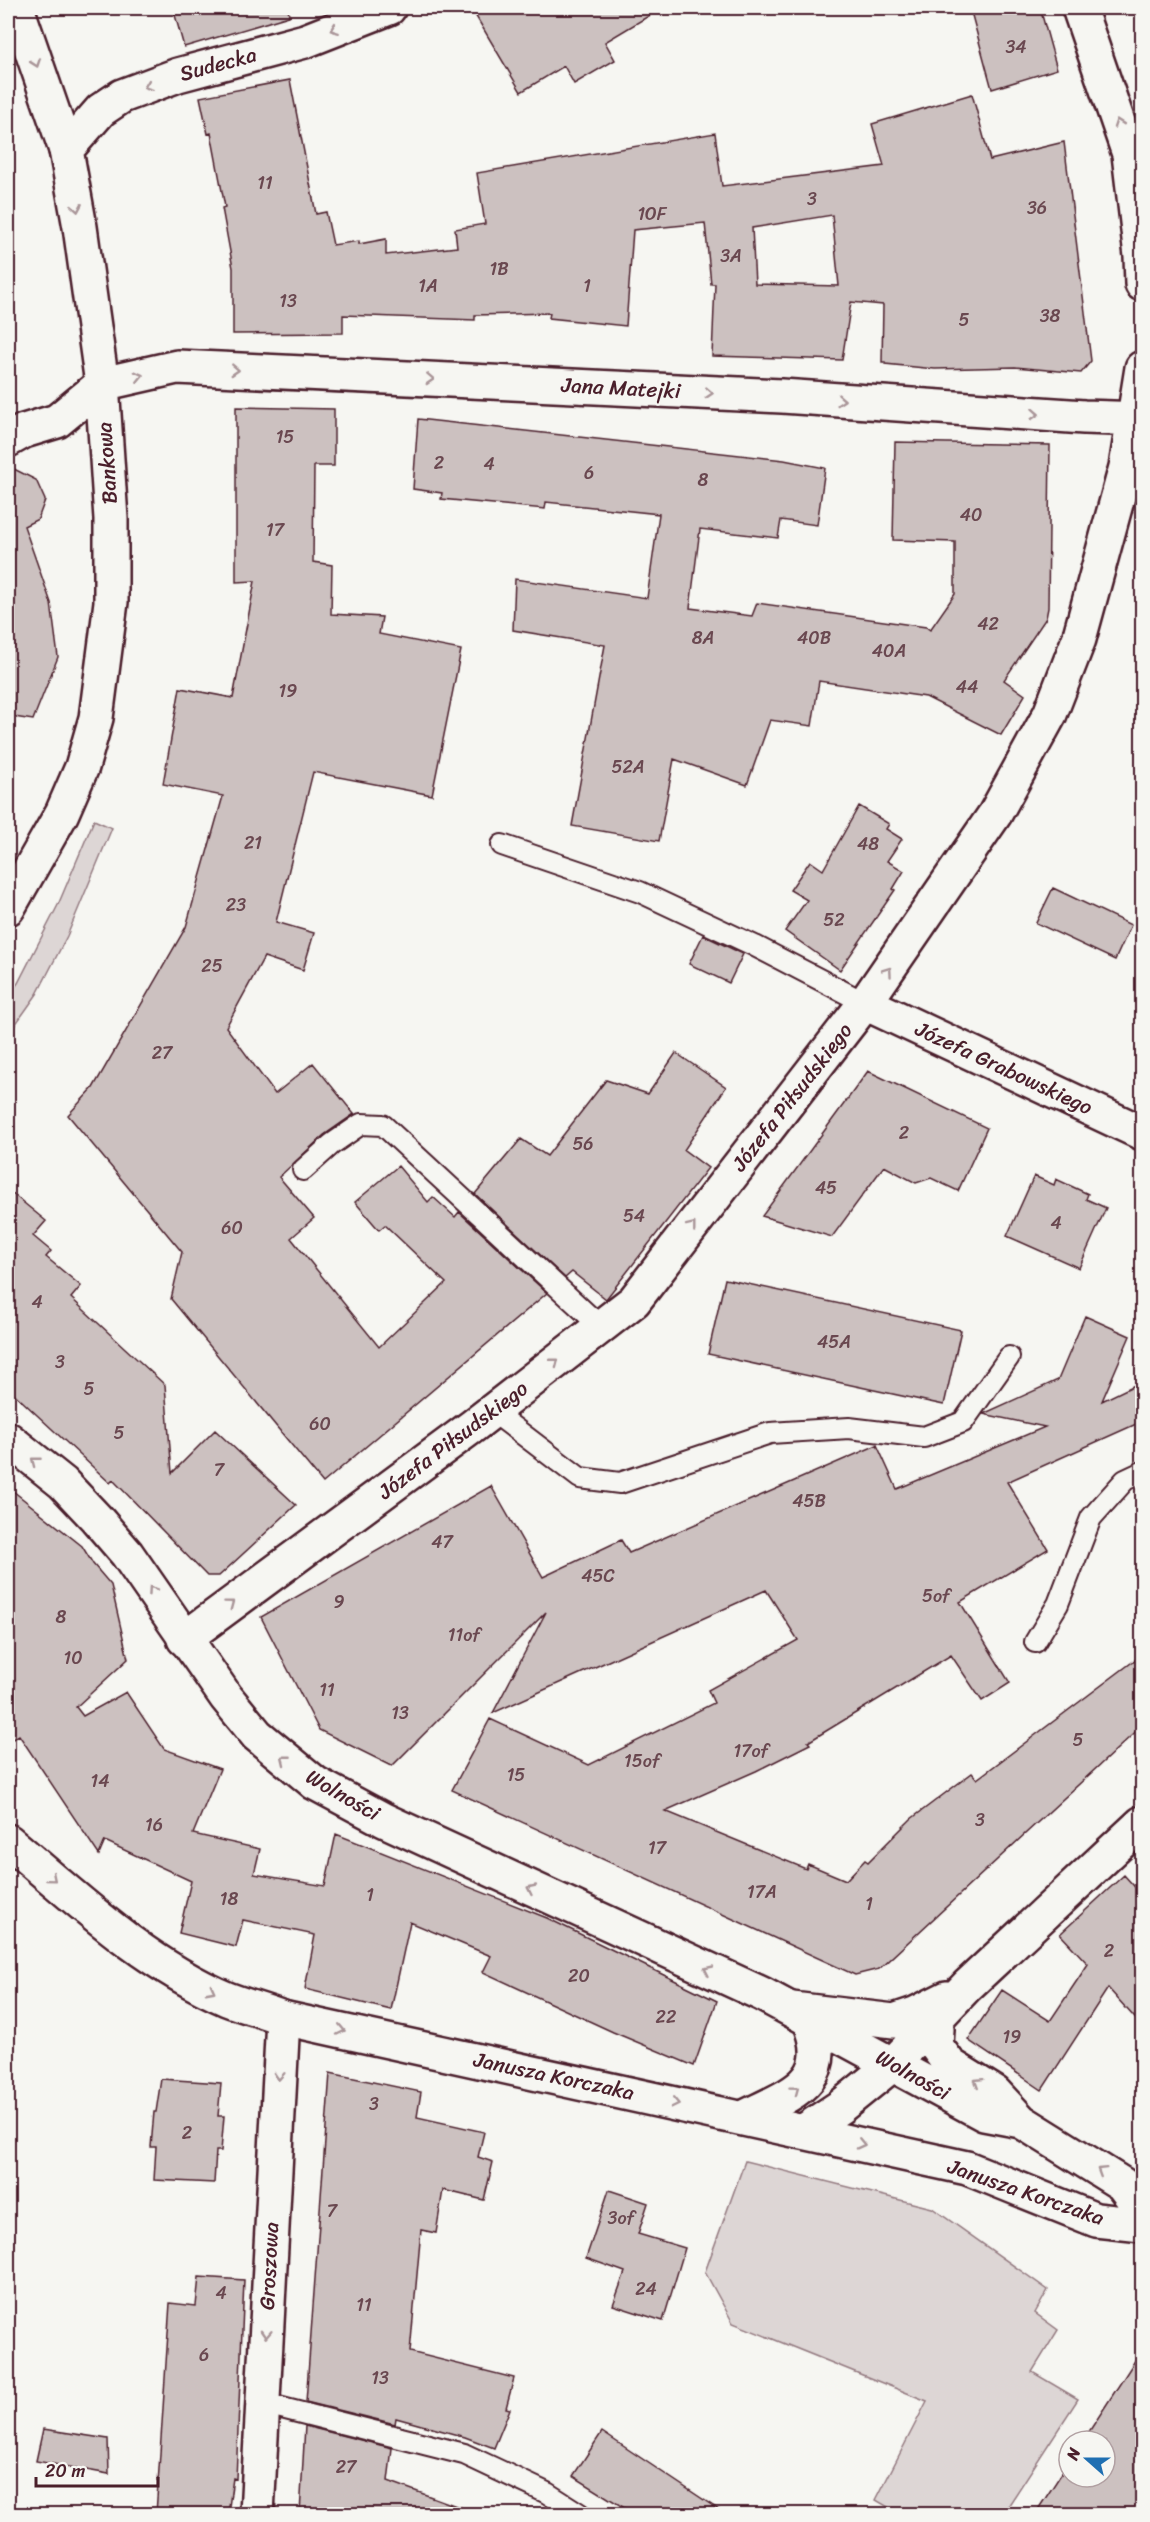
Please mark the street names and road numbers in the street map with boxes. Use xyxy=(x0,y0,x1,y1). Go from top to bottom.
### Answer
street label: Sudecka xyxy=(175,35,261,93)
street label: Jana Matejki xyxy=(559,366,683,410)
street label: Bankowa xyxy=(85,420,129,505)
street label: Józefa Grabowskiego xyxy=(908,1010,1099,1126)
street label: Józefa Piłsudskiego xyxy=(721,1014,863,1181)
street label: Józefa Piłsudskiego xyxy=(369,1370,537,1510)
street label: Wolności xyxy=(299,1758,389,1832)
street label: Wolności xyxy=(868,2039,959,2112)
street label: Janusza Korczaka xyxy=(469,2040,638,2112)
street label: Janusza Korczaka xyxy=(942,2147,1110,2237)
street label: Groszowa xyxy=(248,2221,290,2311)

